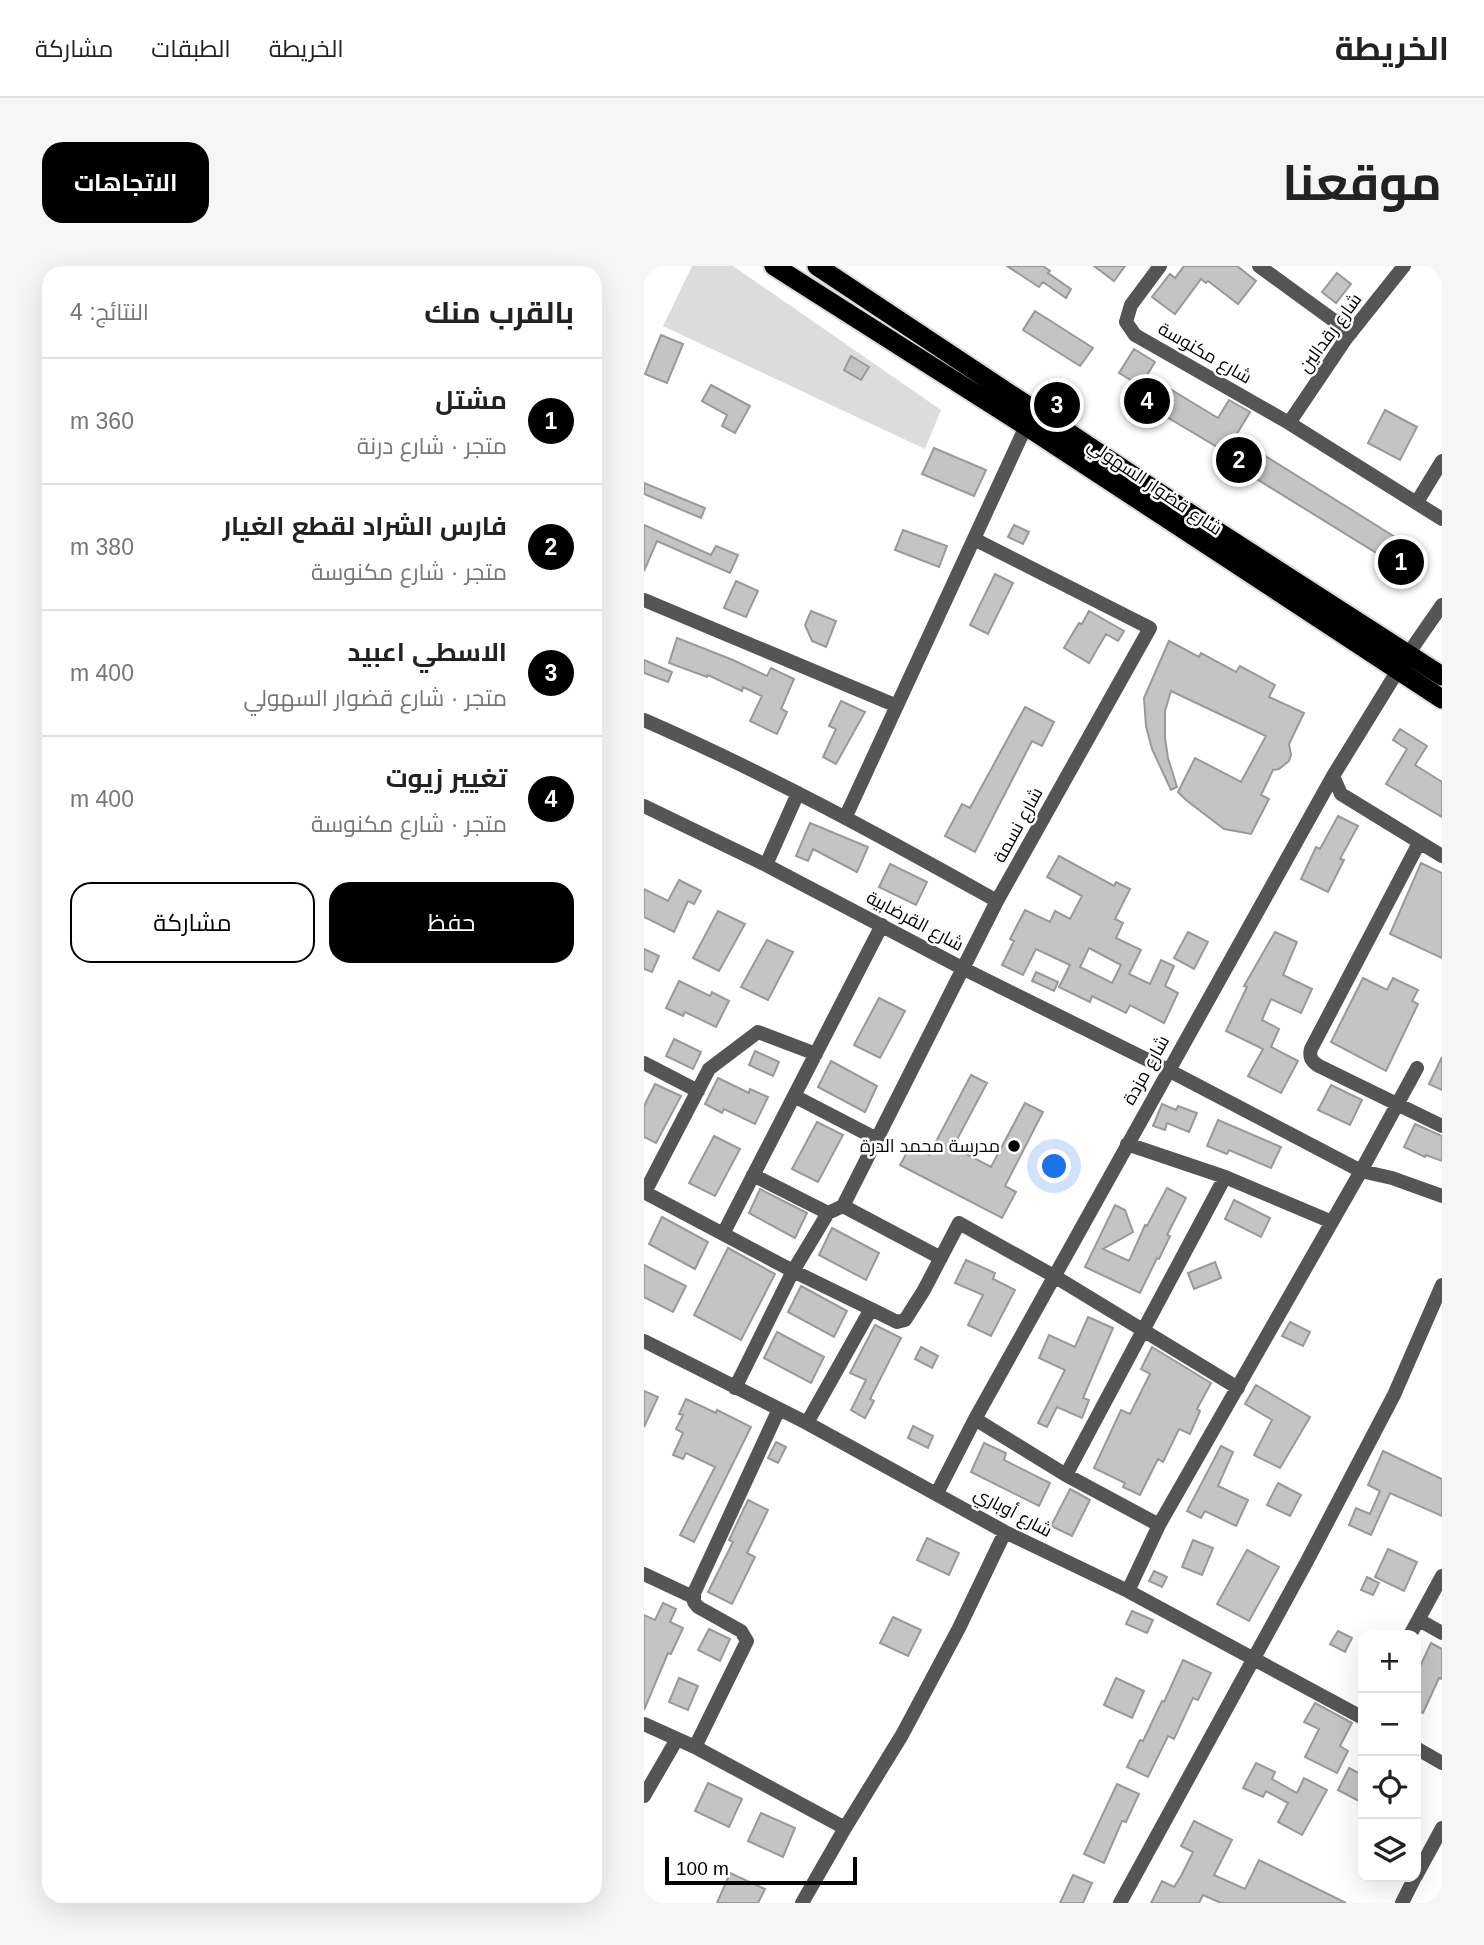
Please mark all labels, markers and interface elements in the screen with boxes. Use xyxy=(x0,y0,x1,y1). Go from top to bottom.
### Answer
text: الخريطة xyxy=(1335,30,1449,67)
text: مشاركة xyxy=(35,35,113,62)
text: الطبقات xyxy=(151,35,231,62)
text: الخريطة xyxy=(269,35,344,62)
button: الاتجاهات xyxy=(42,142,209,223)
text: موقعنا xyxy=(1282,156,1442,210)
street label: شارع رقدالين xyxy=(1295,290,1367,378)
text: بالقرب منك xyxy=(424,296,574,329)
text: النتائج: 4 xyxy=(70,299,149,325)
street label: شارع مكنوسة xyxy=(1154,318,1255,389)
pin: 4 xyxy=(1124,375,1170,427)
pin: 3 xyxy=(1034,379,1080,431)
text: مشتل xyxy=(435,385,507,415)
text: 360 m xyxy=(70,408,134,434)
text: 1 xyxy=(545,408,557,434)
text: متجر · شارع درنة xyxy=(357,433,507,459)
pin: 2 xyxy=(1216,434,1262,486)
street label: شارع قضوار السهولي xyxy=(1082,435,1226,543)
text: فارس الشراد لقطع الغيار xyxy=(223,511,507,541)
text: 380 m xyxy=(70,534,134,560)
text: 2 xyxy=(545,534,557,560)
pin: 1 xyxy=(1378,536,1424,588)
text: متجر · شارع مكنوسة xyxy=(311,559,507,585)
text: الاسطي اعبيد xyxy=(348,637,507,667)
text: 400 m xyxy=(70,660,134,686)
text: 3 xyxy=(545,660,557,686)
text: متجر · شارع قضوار السهولي xyxy=(244,685,507,711)
text: تغيير زيوت xyxy=(386,763,507,793)
street label: شارع نسمة xyxy=(989,784,1049,867)
text: 400 m xyxy=(70,786,134,812)
text: 4 xyxy=(545,786,557,812)
text: متجر · شارع مكنوسة xyxy=(311,811,507,837)
button: مشاركة xyxy=(70,882,315,963)
button: حفظ xyxy=(329,882,574,963)
street label: شارع القرضابية xyxy=(862,887,967,957)
street label: شارع مزدة xyxy=(1119,1032,1175,1109)
place label: مدرسة محمد الدرة xyxy=(860,1136,1000,1157)
marker: مدرسة محمد الدرة xyxy=(1006,1138,1022,1154)
your location xyxy=(1037,1149,1071,1183)
street label: شارع أوباري xyxy=(969,1482,1056,1544)
map controls xyxy=(1358,1630,1421,1882)
button: + xyxy=(1358,1630,1421,1693)
button: − xyxy=(1358,1693,1421,1756)
button: locate xyxy=(1358,1756,1421,1819)
button: layers xyxy=(1358,1819,1421,1882)
scale bar xyxy=(665,1854,858,1886)
text: 100 m xyxy=(676,1858,729,1879)

